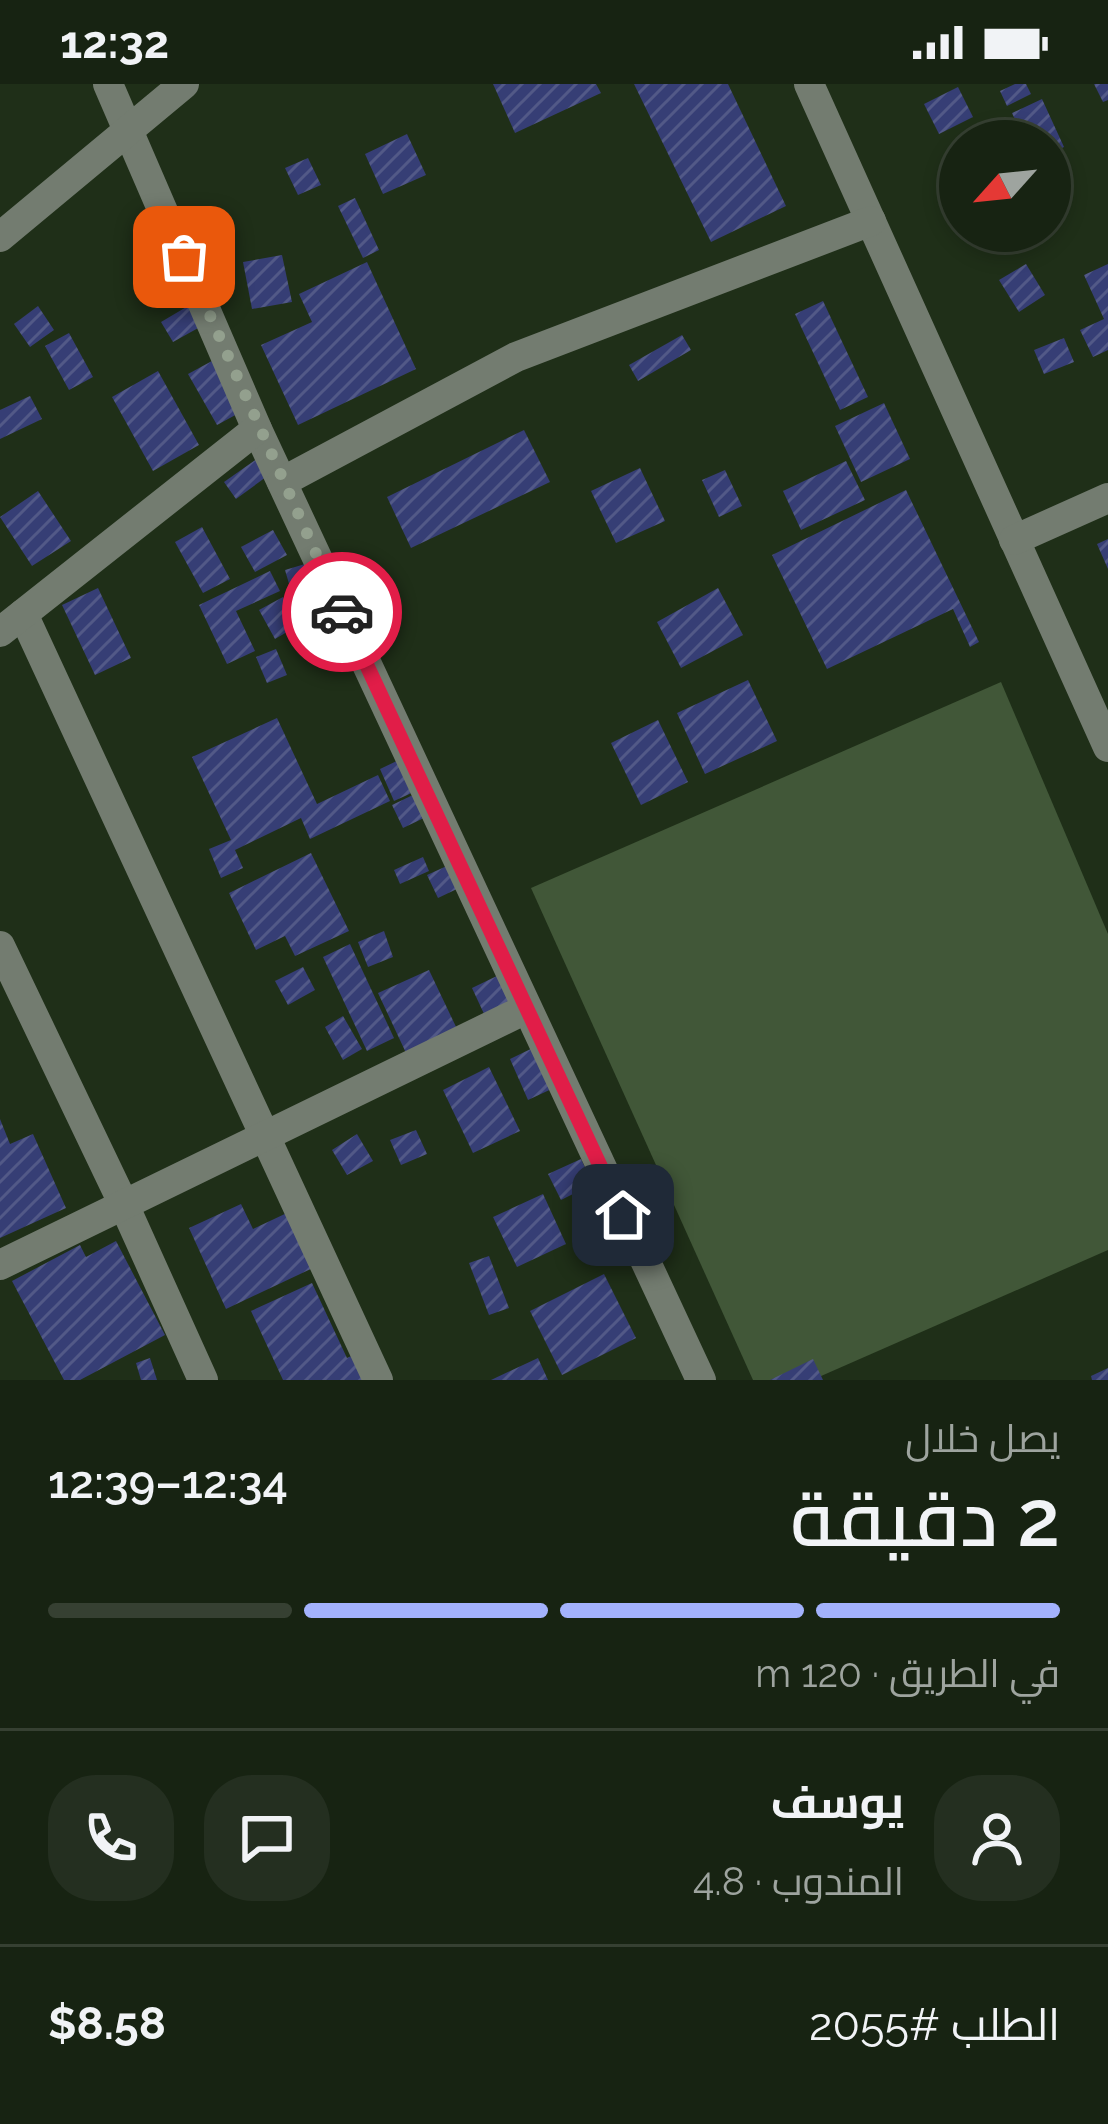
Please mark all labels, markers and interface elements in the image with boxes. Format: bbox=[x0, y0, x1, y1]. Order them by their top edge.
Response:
text: 12:32 bbox=[60, 16, 169, 69]
north arrow bbox=[939, 120, 1071, 252]
map controls bbox=[939, 120, 1071, 252]
pin bbox=[133, 206, 235, 308]
icon: bag bbox=[151, 224, 217, 290]
courier bbox=[282, 552, 402, 672]
icon: car bbox=[309, 579, 375, 645]
pin bbox=[572, 1164, 674, 1266]
icon: home bbox=[590, 1182, 656, 1248]
text: يصل خلال bbox=[905, 1415, 1060, 1461]
text: 12:34–12:39 bbox=[48, 1456, 288, 1509]
text: 2 دقيقة bbox=[790, 1473, 1060, 1564]
text: في الطريق · 120 m bbox=[755, 1650, 1060, 1696]
button: phone bbox=[48, 1775, 174, 1901]
button: chat bbox=[204, 1775, 330, 1901]
button: person bbox=[934, 1775, 1060, 1901]
text: يوسف bbox=[770, 1776, 904, 1829]
text: المندوب · 4.8 bbox=[693, 1858, 904, 1904]
text: $8.58 bbox=[48, 1997, 166, 2050]
text: الطلب #2055 bbox=[809, 1998, 1060, 2051]

